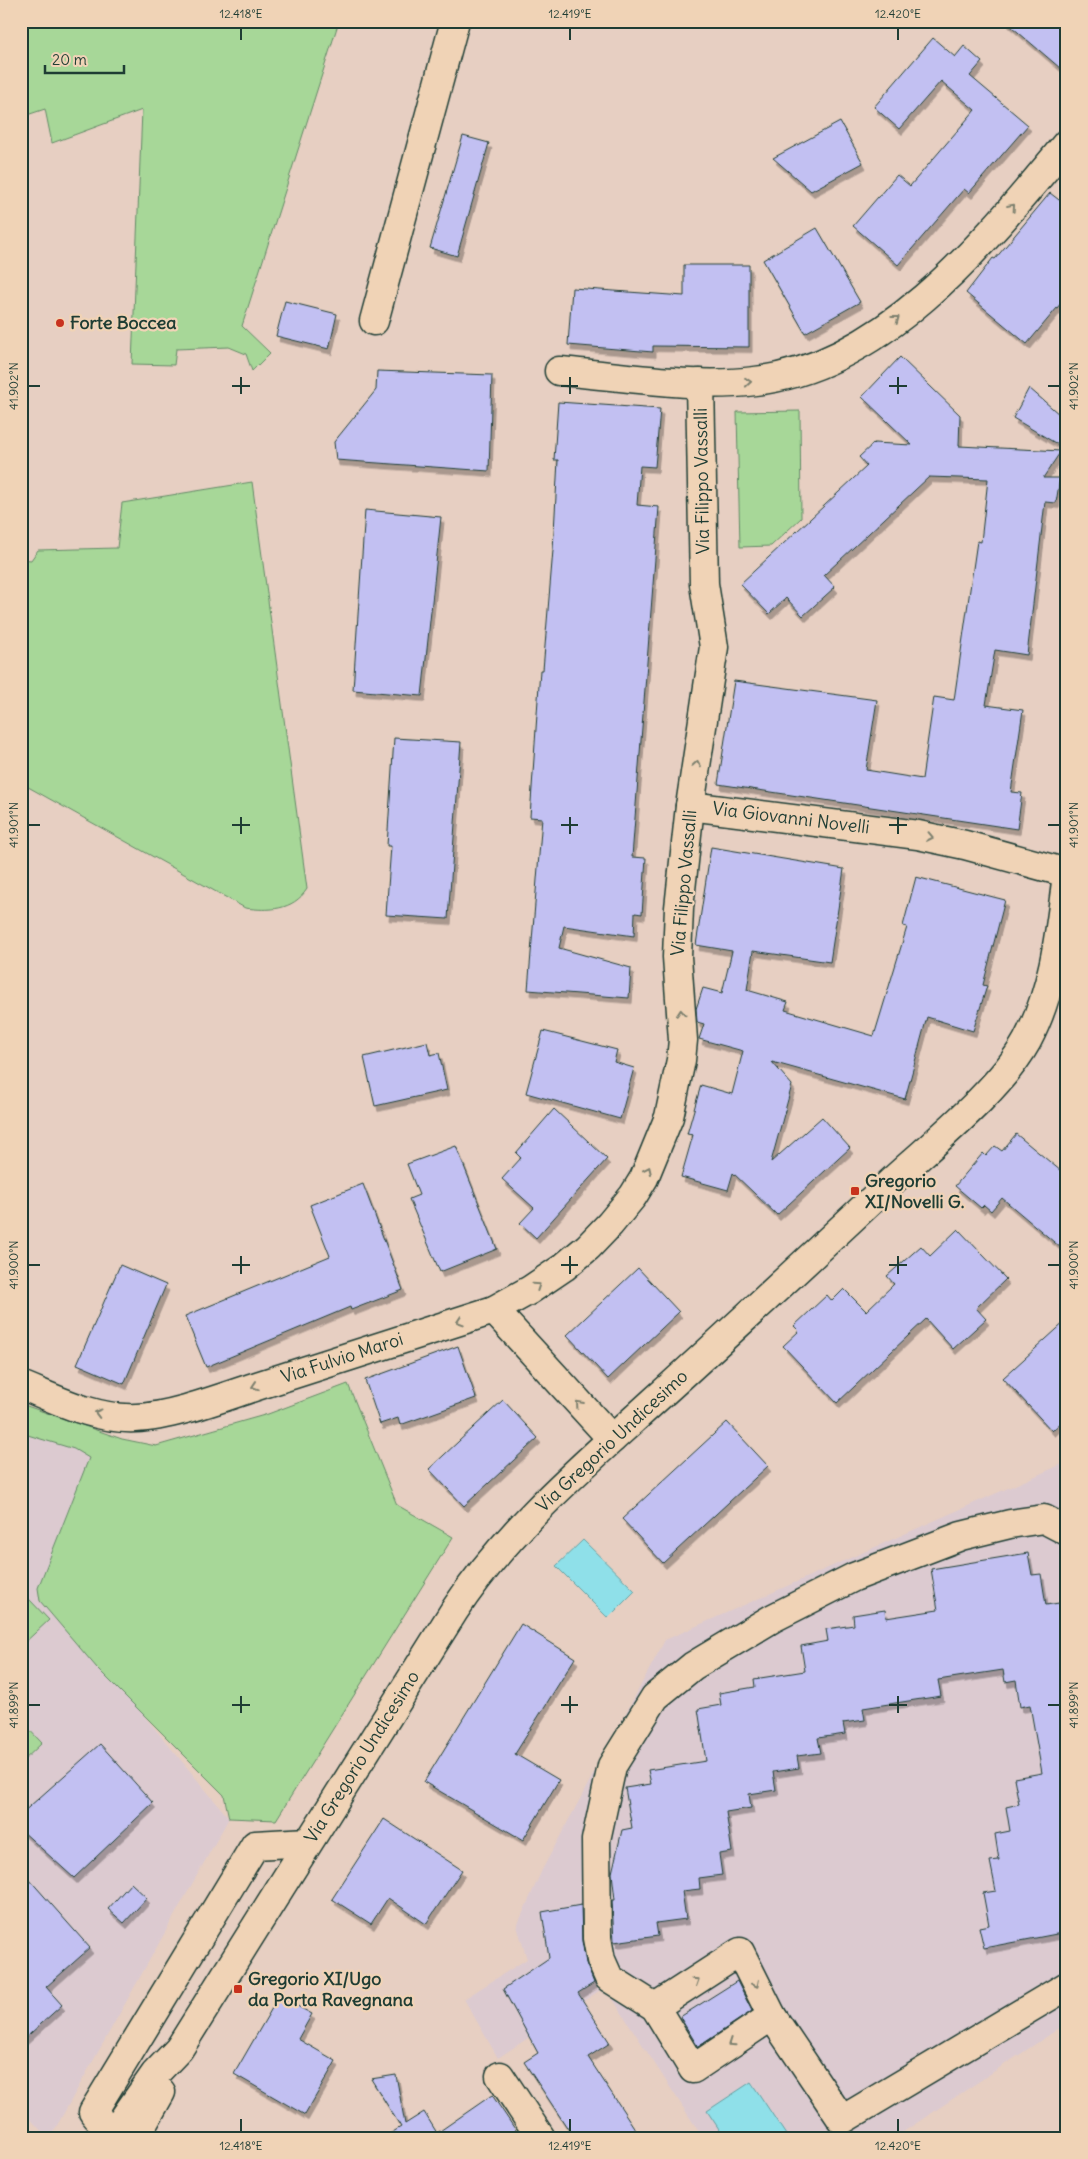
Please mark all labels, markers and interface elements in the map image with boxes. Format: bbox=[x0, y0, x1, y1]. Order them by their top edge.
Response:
text: 12.418°E bbox=[219, 6, 263, 21]
text: 12.419°E bbox=[548, 6, 592, 21]
text: 12.420°E bbox=[875, 6, 921, 21]
scale bar bbox=[45, 42, 124, 74]
text: 20 m bbox=[52, 50, 87, 69]
one-way arrow bbox=[1007, 203, 1016, 212]
place label: Forte Boccea bbox=[70, 311, 176, 334]
one-way arrow bbox=[890, 316, 900, 325]
marker: Forte Boccea bbox=[54, 317, 66, 329]
text: 41.902°N bbox=[6, 362, 21, 410]
text: 41.902°N bbox=[1066, 362, 1081, 410]
one-way arrow bbox=[745, 377, 753, 388]
street label: Via Filippo Vassalli bbox=[689, 408, 714, 554]
one-way arrow bbox=[691, 760, 702, 768]
street label: Via Giovanni Novelli bbox=[711, 796, 871, 839]
text: 41.901°N bbox=[6, 802, 21, 848]
text: 41.901°N bbox=[1066, 802, 1081, 848]
street label: Via Filippo Vassalli bbox=[666, 809, 701, 957]
one-way arrow bbox=[925, 831, 934, 842]
one-way arrow bbox=[675, 1009, 686, 1017]
one-way arrow bbox=[641, 1166, 652, 1175]
place label: Gregorio XI/Novelli G. bbox=[865, 1169, 965, 1213]
marker: Gregorio XI/Novelli G. bbox=[849, 1185, 861, 1197]
text: 41.900°N bbox=[6, 1240, 21, 1290]
text: 41.900°N bbox=[1066, 1240, 1081, 1290]
one-way arrow bbox=[531, 1283, 540, 1292]
one-way arrow bbox=[456, 1315, 465, 1325]
street label: Via Fulvio Maroi bbox=[278, 1327, 406, 1388]
street label: Via Gregorio Undicesimo bbox=[531, 1364, 692, 1517]
one-way arrow bbox=[251, 1381, 260, 1391]
one-way arrow bbox=[575, 1400, 584, 1409]
one-way arrow bbox=[93, 1408, 102, 1419]
street label: Via Gregorio Undicesimo bbox=[299, 1666, 424, 1847]
text: 41.899°N bbox=[6, 1681, 21, 1729]
text: 41.899°N bbox=[1066, 1681, 1081, 1729]
place label: Gregorio XI/Ugo da Porta Ravegnana bbox=[248, 1967, 413, 2011]
one-way arrow bbox=[691, 1978, 700, 1987]
one-way arrow bbox=[750, 1979, 760, 1988]
marker: Gregorio XI/Ugo da Porta Ravegnana bbox=[232, 1983, 244, 1995]
one-way arrow bbox=[727, 2037, 737, 2046]
text: 12.418°E bbox=[219, 2138, 263, 2153]
text: 12.419°E bbox=[548, 2138, 592, 2153]
text: 12.420°E bbox=[875, 2138, 921, 2153]

